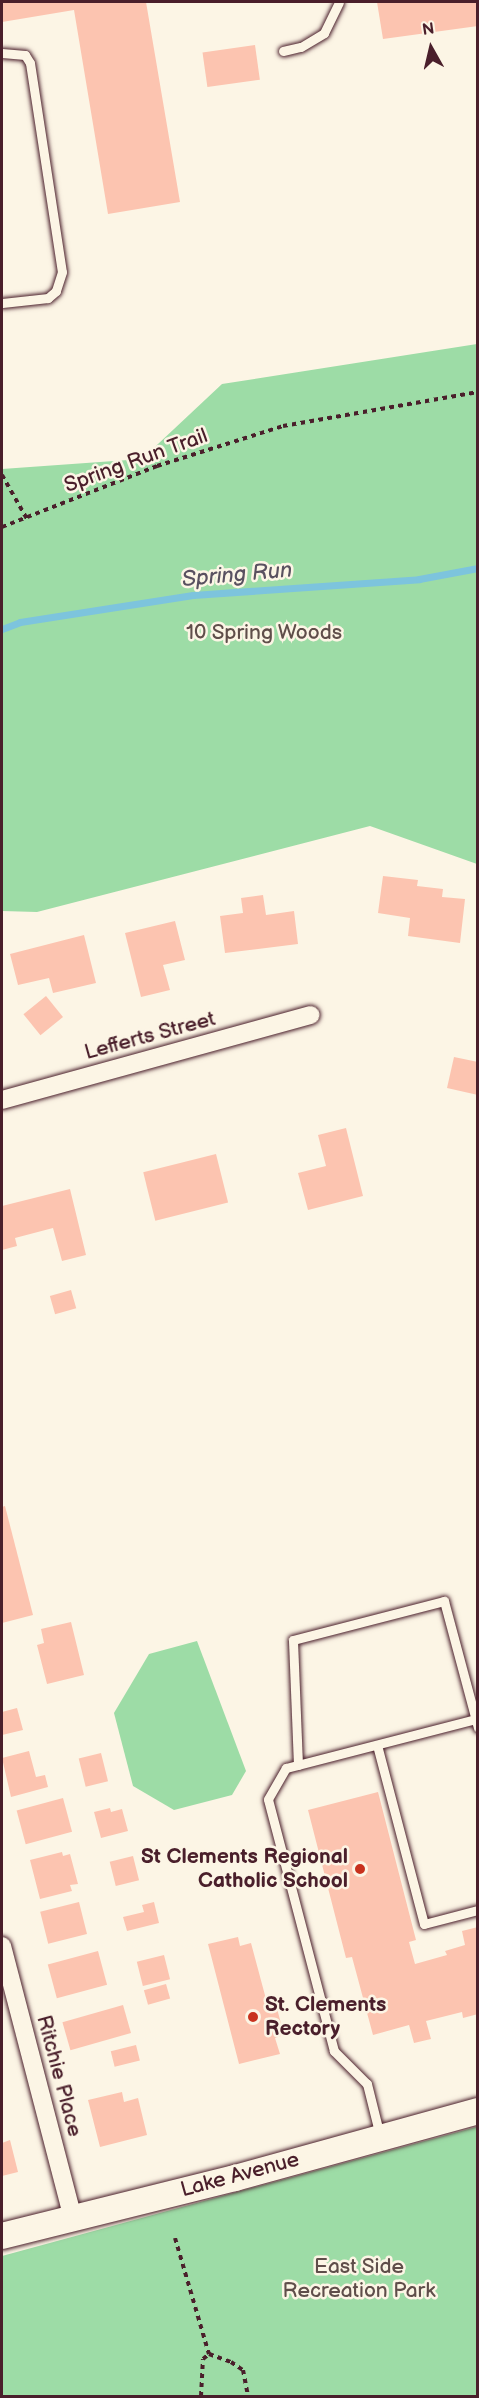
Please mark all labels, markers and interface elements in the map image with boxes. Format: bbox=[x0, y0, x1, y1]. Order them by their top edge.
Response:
north arrow bbox=[401, 18, 461, 78]
text: N bbox=[421, 19, 436, 40]
street label: Spring Run Trail bbox=[61, 423, 211, 499]
water label: Spring Run bbox=[181, 557, 293, 593]
park label: 10 Spring Woods bbox=[185, 620, 343, 646]
street label: Lefferts Street bbox=[82, 1006, 218, 1066]
place label: St Clements Regional Catholic School bbox=[141, 1844, 348, 1894]
marker: St Clements Regional Catholic School bbox=[353, 1862, 367, 1876]
place label: St. Clements Rectory bbox=[265, 1992, 386, 2042]
marker: St. Clements Rectory bbox=[246, 2010, 260, 2024]
street label: Ritchie Place bbox=[31, 2012, 87, 2140]
street label: Lake Avenue bbox=[178, 2147, 302, 2203]
park label: East Side Recreation Park bbox=[283, 2254, 435, 2304]

